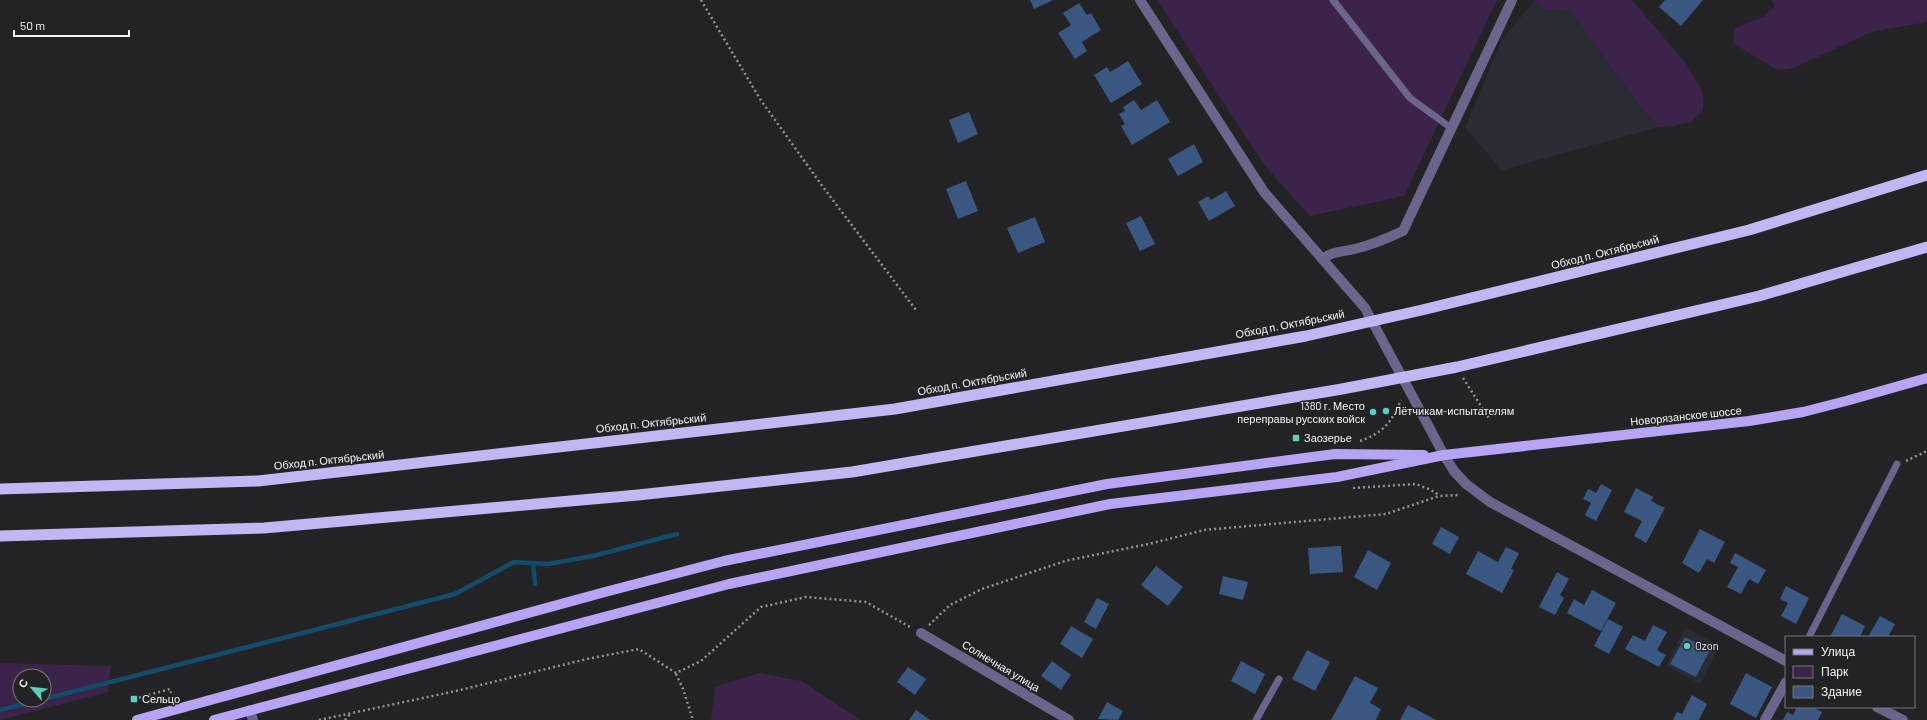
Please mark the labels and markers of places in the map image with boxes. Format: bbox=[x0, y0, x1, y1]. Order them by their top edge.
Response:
place label: 1380 г. Место переправы русских войск bbox=[1237, 399, 1365, 425]
place label: Лётчикам-испытателям bbox=[1394, 404, 1514, 417]
marker: Лётчикам-испытателям bbox=[1381, 406, 1391, 416]
marker: 1380 г. Место переправы русских войск bbox=[1368, 407, 1378, 417]
place label: Заозерье bbox=[1304, 431, 1352, 444]
marker: Заозерье bbox=[1291, 433, 1301, 443]
place label: Ozon bbox=[1695, 639, 1719, 652]
marker: Ozon bbox=[1682, 641, 1692, 651]
place label: Сельцо bbox=[142, 692, 180, 705]
marker: Сельцо bbox=[129, 694, 139, 704]

